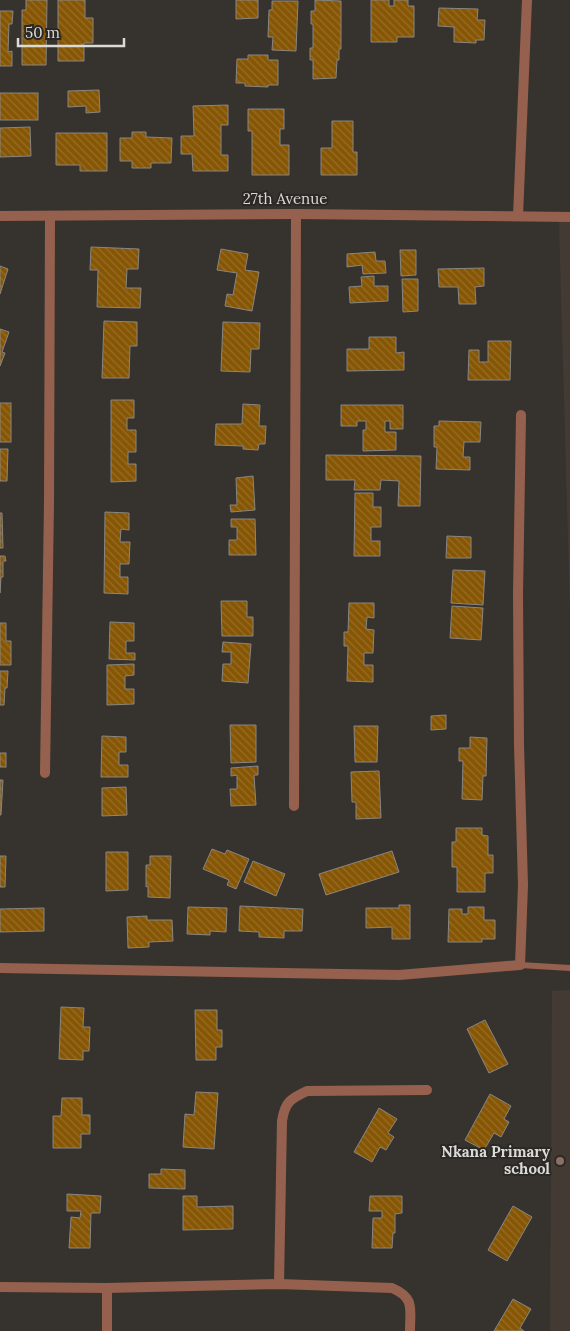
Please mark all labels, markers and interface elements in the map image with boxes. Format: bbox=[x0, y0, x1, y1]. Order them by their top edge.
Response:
scale bar bbox=[18, 15, 124, 47]
text: 50 m bbox=[25, 23, 60, 42]
street label: 27th Avenue bbox=[243, 189, 327, 208]
place label: Nkana Primary school bbox=[441, 1142, 551, 1178]
marker: Nkana Primary school bbox=[554, 1155, 566, 1167]

